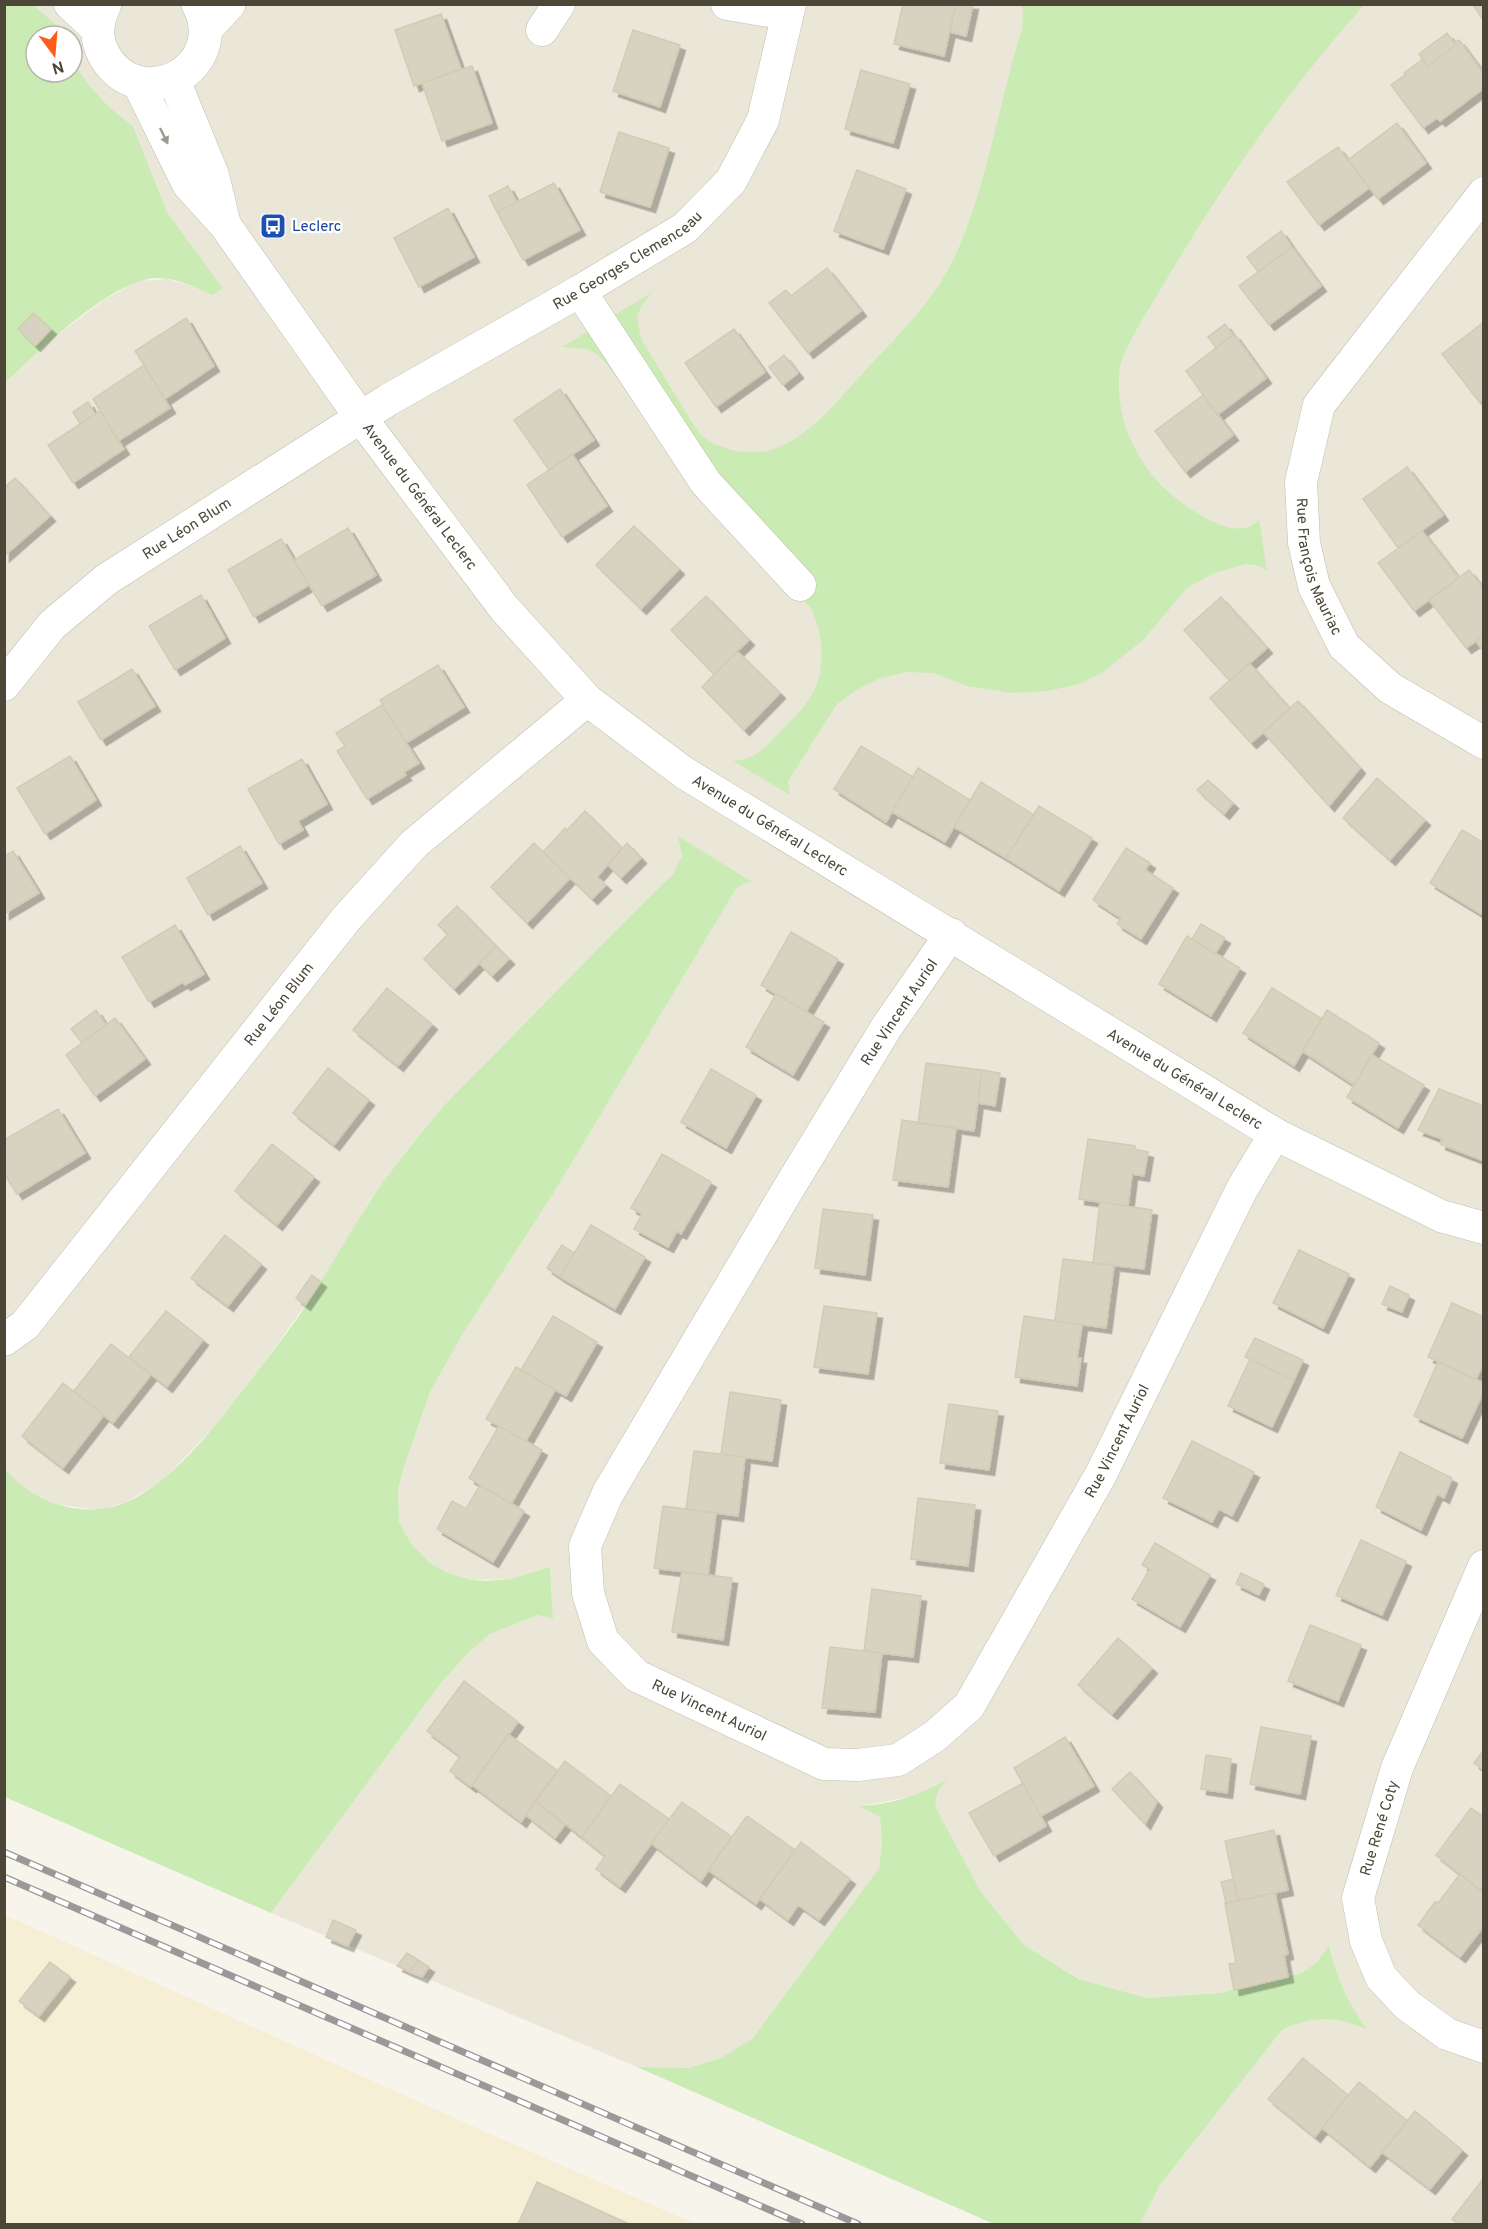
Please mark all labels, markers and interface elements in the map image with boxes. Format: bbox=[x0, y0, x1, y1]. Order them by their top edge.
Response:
north arrow bbox=[24, 24, 84, 84]
text: N bbox=[49, 55, 66, 78]
one-way arrow bbox=[159, 127, 169, 144]
street label: Rue Georges Clemenceau bbox=[550, 208, 707, 315]
bus stop icon: Leclerc bbox=[258, 211, 288, 241]
place label: Leclerc bbox=[292, 218, 341, 237]
street label: Avenue du Général Leclerc bbox=[357, 420, 480, 575]
street label: Rue Léon Blum bbox=[140, 494, 235, 565]
street label: Rue François Mauriac bbox=[1291, 497, 1345, 639]
street label: Avenue du Général Leclerc bbox=[688, 772, 851, 882]
street label: Rue Vincent Auriol bbox=[858, 956, 943, 1070]
street label: Rue Léon Blum bbox=[241, 959, 319, 1051]
street label: Avenue du Général Leclerc bbox=[1103, 1025, 1266, 1135]
street label: Rue Vincent Auriol bbox=[1081, 1382, 1155, 1502]
street label: Rue Vincent Auriol bbox=[648, 1676, 769, 1747]
street label: Rue René Coty bbox=[1357, 1778, 1404, 1879]

